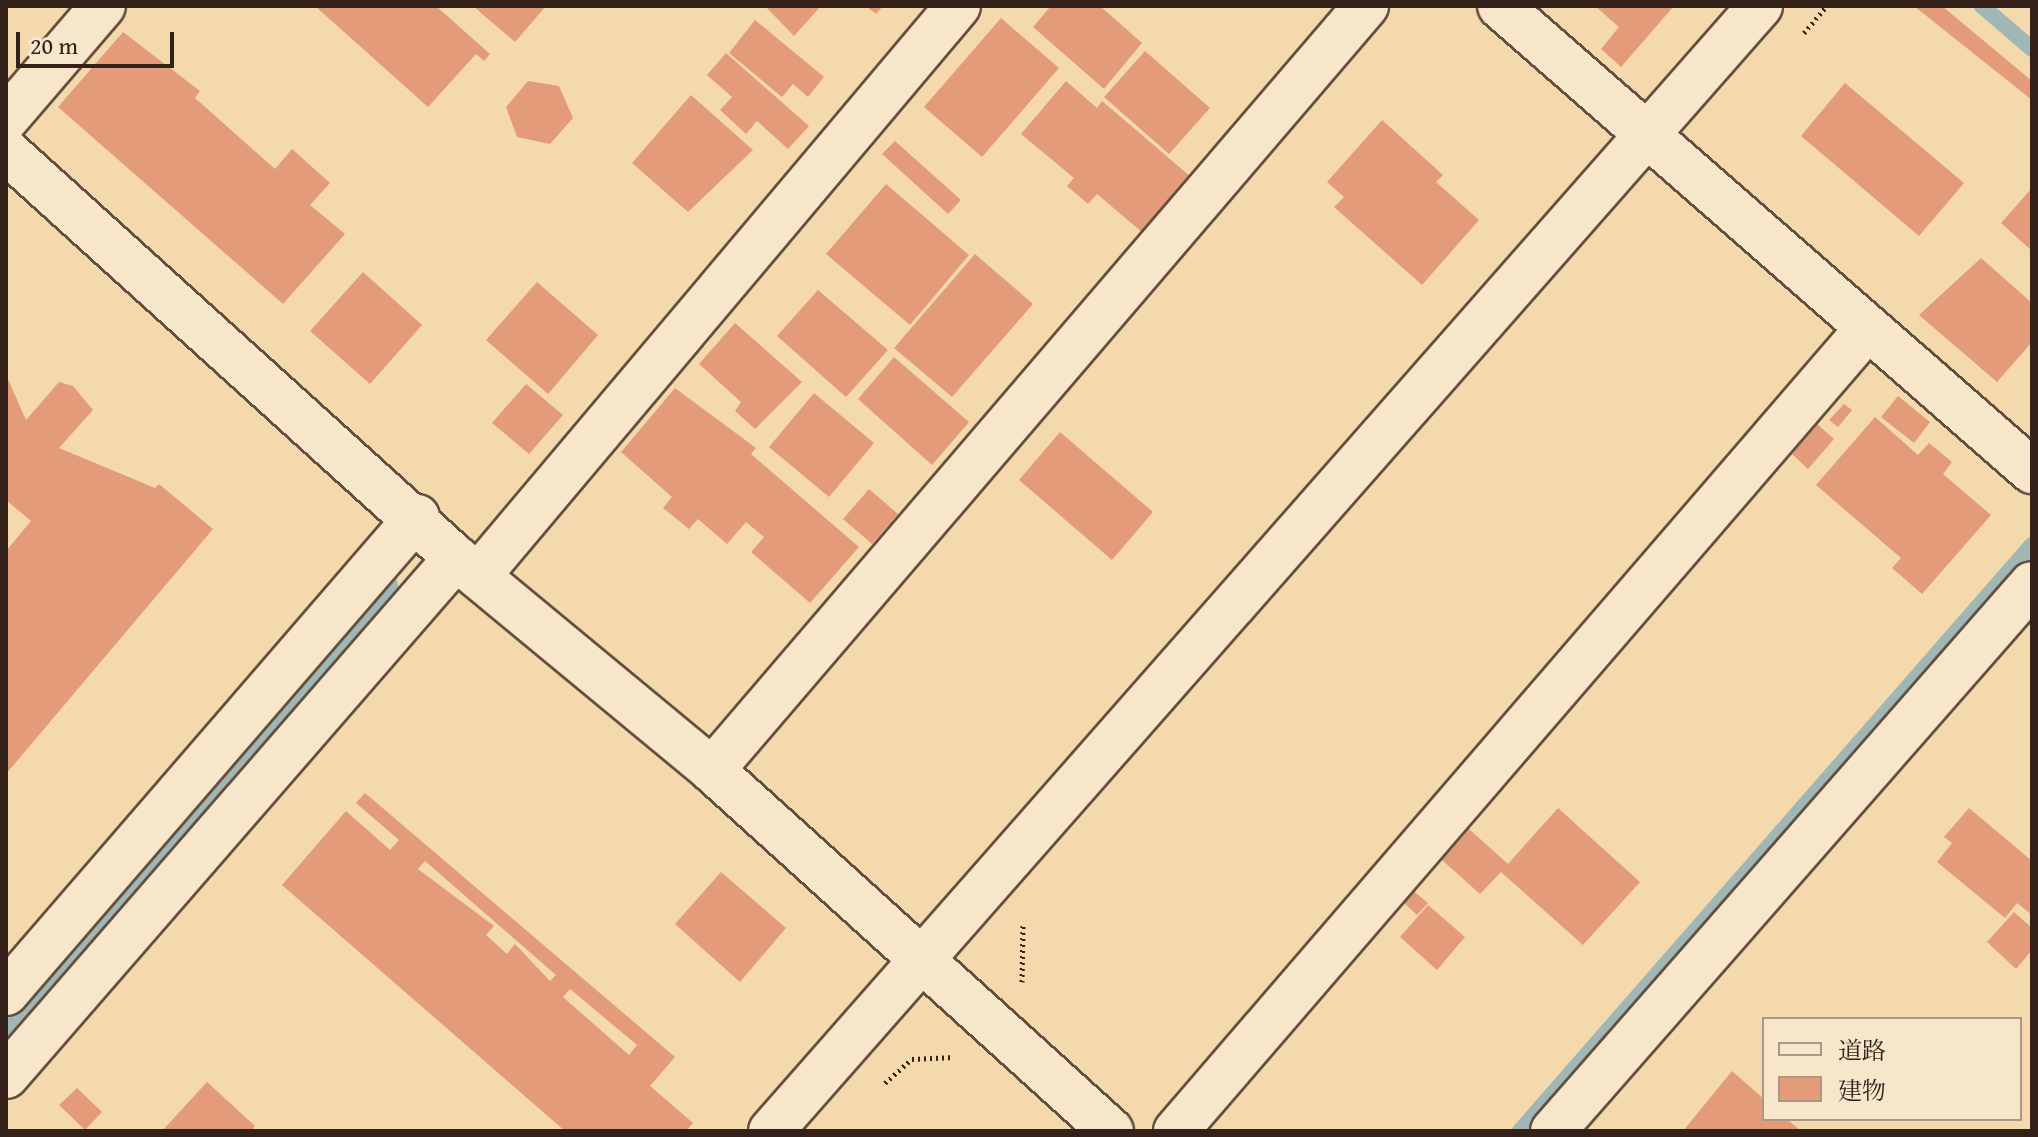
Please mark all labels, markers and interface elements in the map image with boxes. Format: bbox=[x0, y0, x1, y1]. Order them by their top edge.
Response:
scale bar bbox=[20, 16, 178, 66]
text: 20 m bbox=[30, 28, 78, 63]
legend bbox=[1762, 1017, 2022, 1121]
text: 道路 bbox=[1838, 1033, 1886, 1068]
text: 建物 bbox=[1838, 1073, 1886, 1108]

